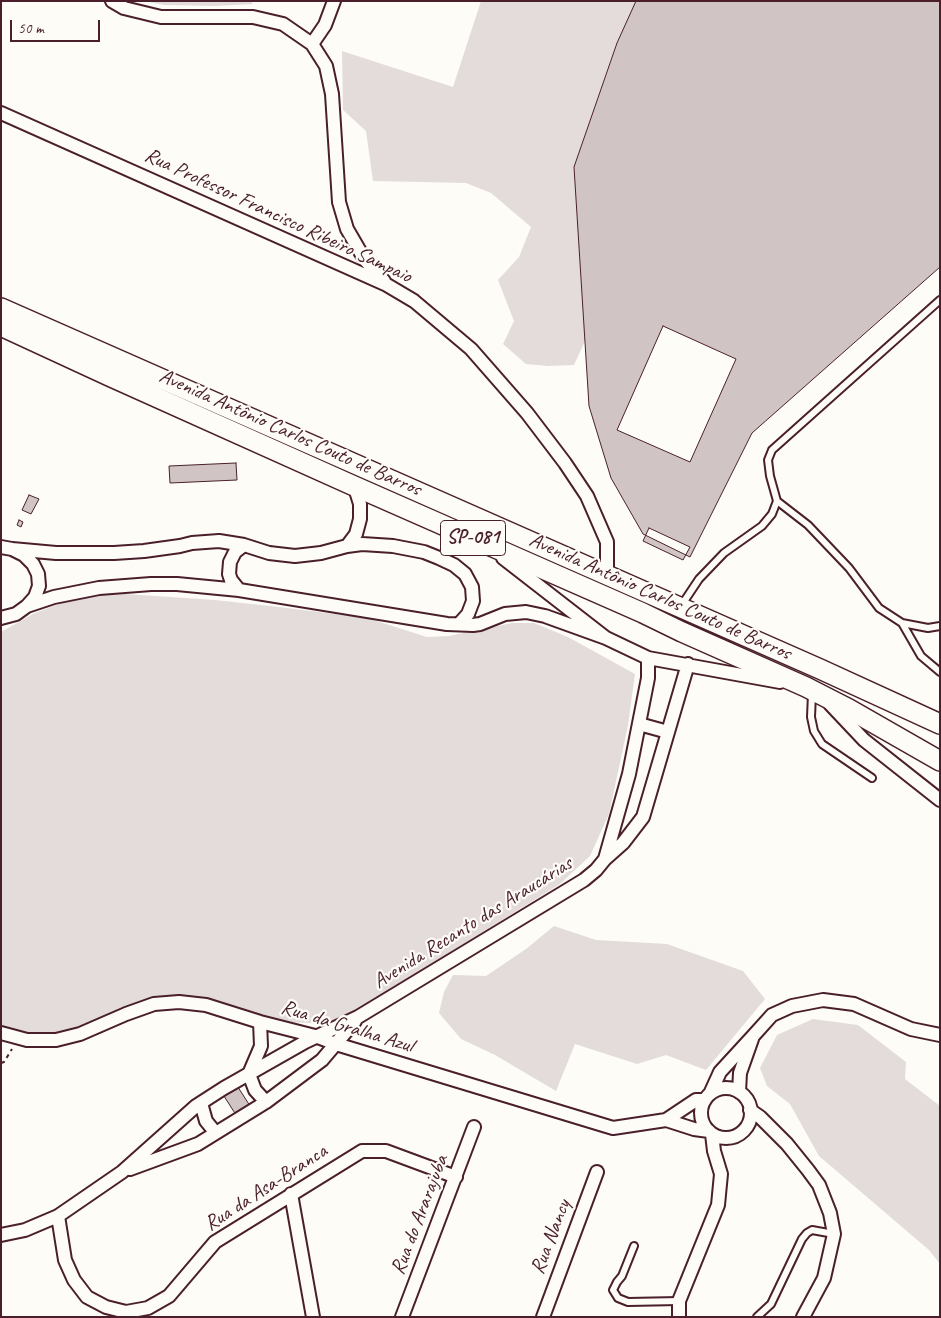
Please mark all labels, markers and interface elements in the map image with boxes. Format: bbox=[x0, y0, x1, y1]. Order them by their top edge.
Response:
scale bar bbox=[12, 10, 102, 42]
text: 50 m bbox=[18, 19, 44, 38]
street label: Rua Professor Francisco Ribeiro Sampaio bbox=[140, 143, 416, 289]
street label: Avenida Antônio Carlos Couto de Barros bbox=[155, 364, 425, 502]
road number: SP-081 bbox=[440, 520, 506, 556]
street label: Avenida Antônio Carlos Couto de Barros bbox=[525, 528, 795, 666]
street label: Avenida Recanto das Araucárias bbox=[369, 851, 577, 995]
street label: Rua da Gralha Azul bbox=[278, 995, 416, 1059]
street label: Rua da Asa-Branca bbox=[200, 1139, 332, 1237]
street label: Rua do Ararajuba bbox=[386, 1152, 454, 1278]
street label: Rua Nancy bbox=[525, 1196, 577, 1278]

